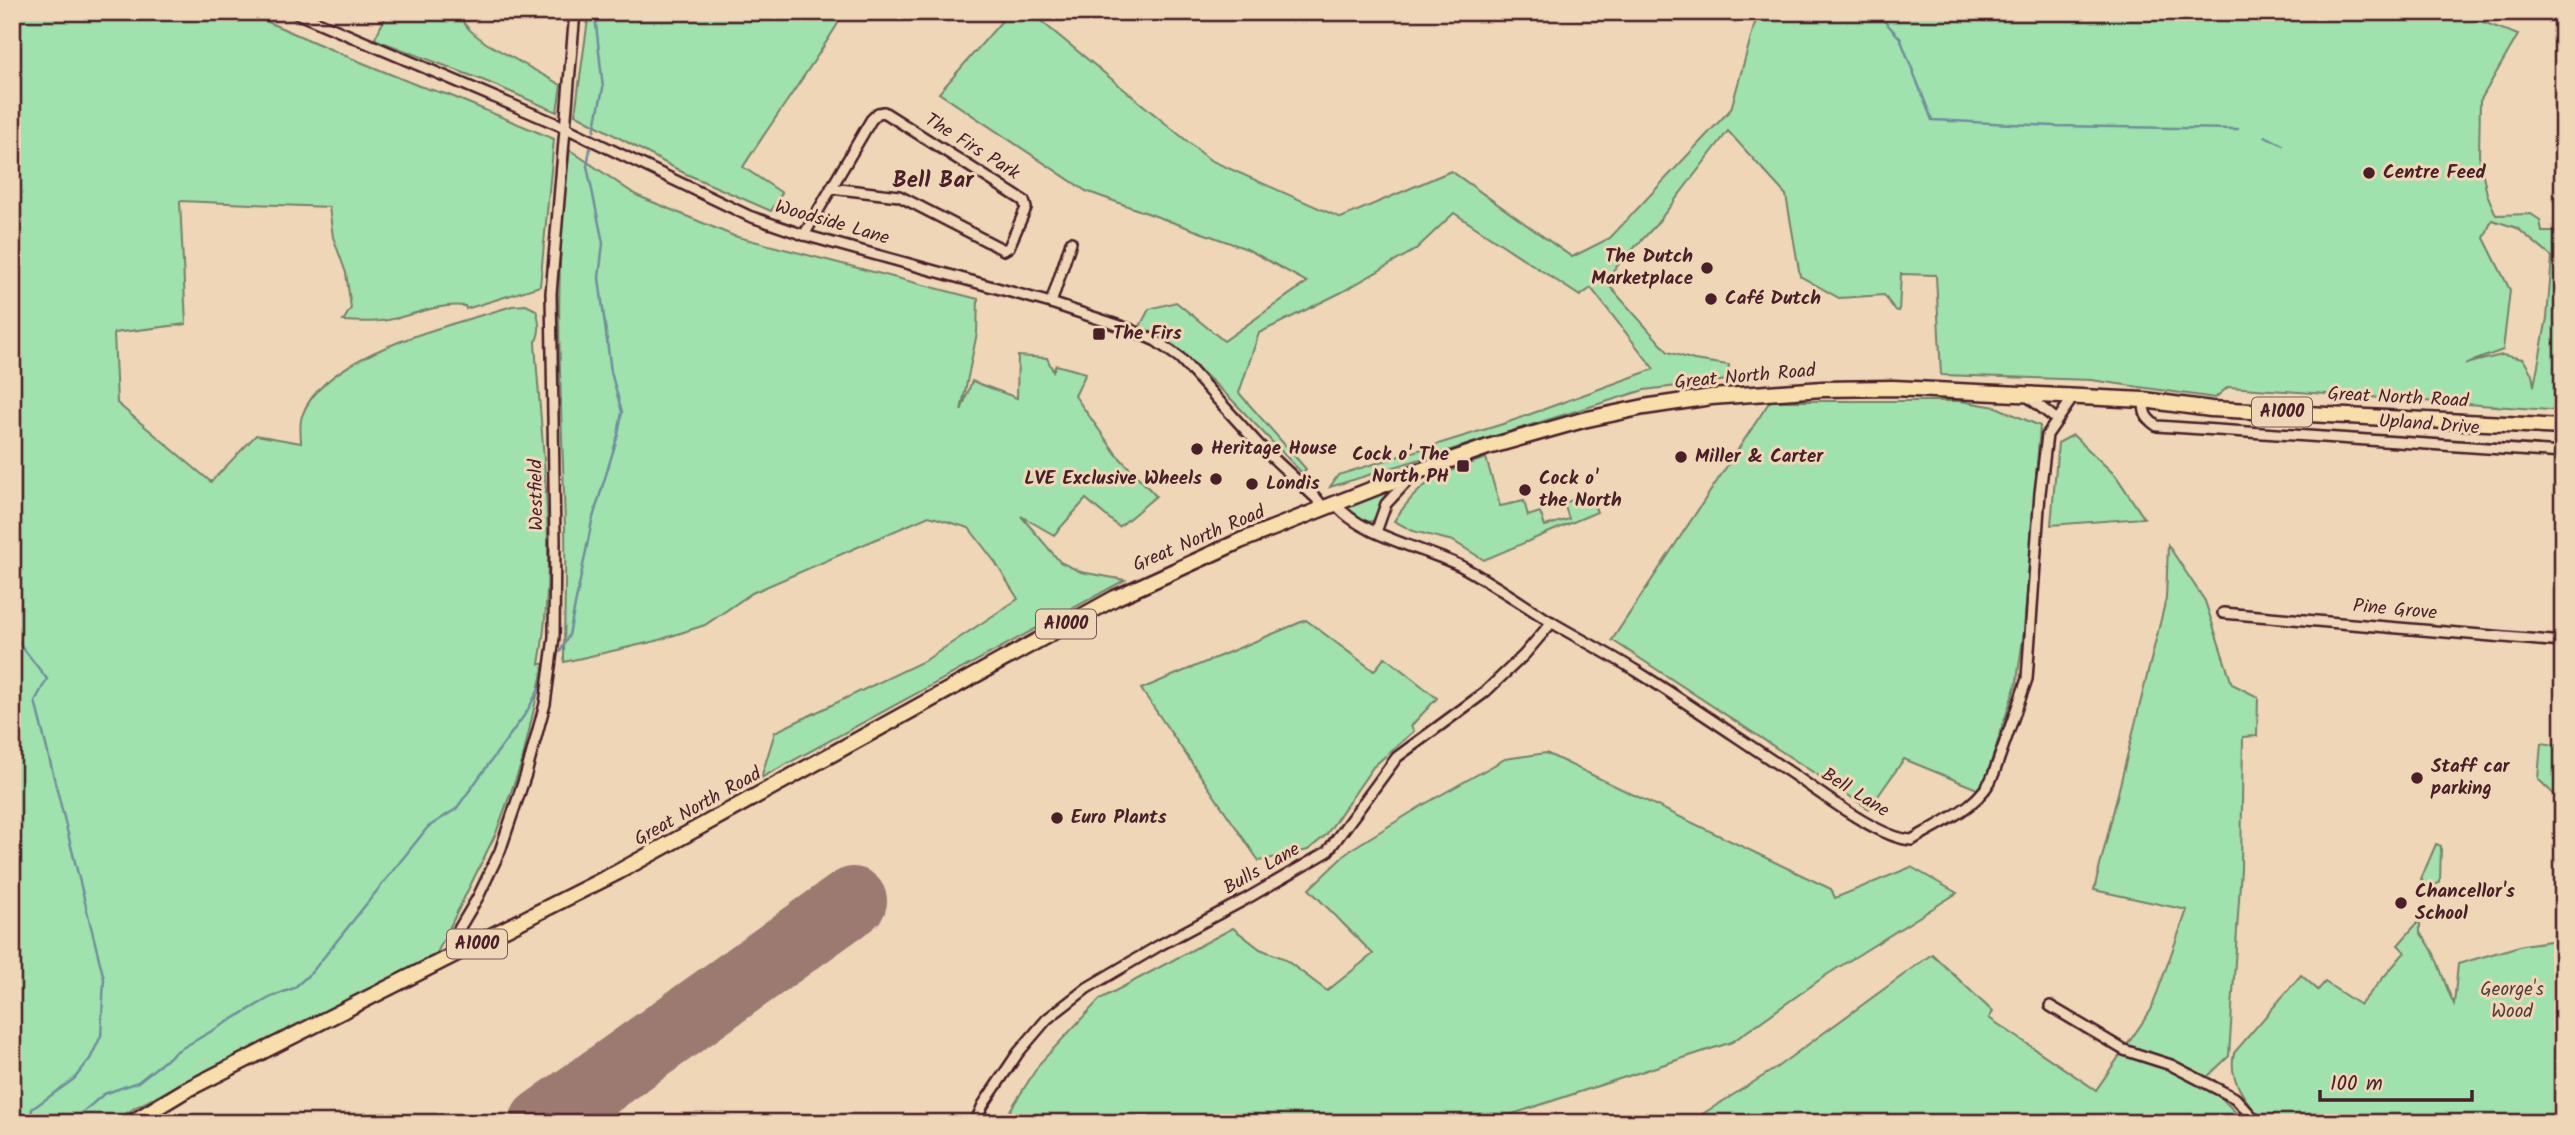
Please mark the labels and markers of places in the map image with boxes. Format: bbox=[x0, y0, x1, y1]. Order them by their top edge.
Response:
place label: Centre Feed bbox=[2383, 158, 2486, 188]
marker: Centre Feed bbox=[2361, 165, 2377, 181]
place label: The Dutch Marketplace bbox=[1591, 242, 1693, 294]
marker: The Dutch Marketplace bbox=[1699, 260, 1715, 276]
place label: Café Dutch bbox=[1725, 284, 1821, 314]
marker: Café Dutch bbox=[1703, 291, 1719, 307]
place label: The Firs bbox=[1113, 319, 1182, 349]
marker: The Firs bbox=[1091, 326, 1107, 342]
place label: Heritage House bbox=[1211, 434, 1337, 464]
place label: Cock o' The North PH bbox=[1352, 440, 1449, 492]
marker: Heritage House bbox=[1189, 441, 1205, 457]
place label: Miller & Carter bbox=[1695, 442, 1824, 472]
marker: Miller & Carter bbox=[1673, 449, 1689, 465]
marker: Cock o' The North PH bbox=[1455, 458, 1471, 474]
place label: LVE Exclusive Wheels bbox=[1024, 464, 1202, 494]
place label: Cock o' the North bbox=[1539, 464, 1622, 516]
place label: Londis bbox=[1266, 469, 1320, 499]
marker: LVE Exclusive Wheels bbox=[1208, 471, 1224, 487]
marker: Londis bbox=[1244, 476, 1260, 492]
marker: Cock o' the North bbox=[1517, 482, 1533, 498]
place label: Staff car parking bbox=[2430, 752, 2511, 804]
marker: Staff car parking bbox=[2409, 770, 2425, 786]
place label: Euro Plants bbox=[1071, 803, 1167, 833]
marker: Euro Plants bbox=[1049, 810, 1065, 826]
place label: Chancellor's School bbox=[2415, 877, 2515, 929]
marker: Chancellor's School bbox=[2393, 895, 2409, 911]

